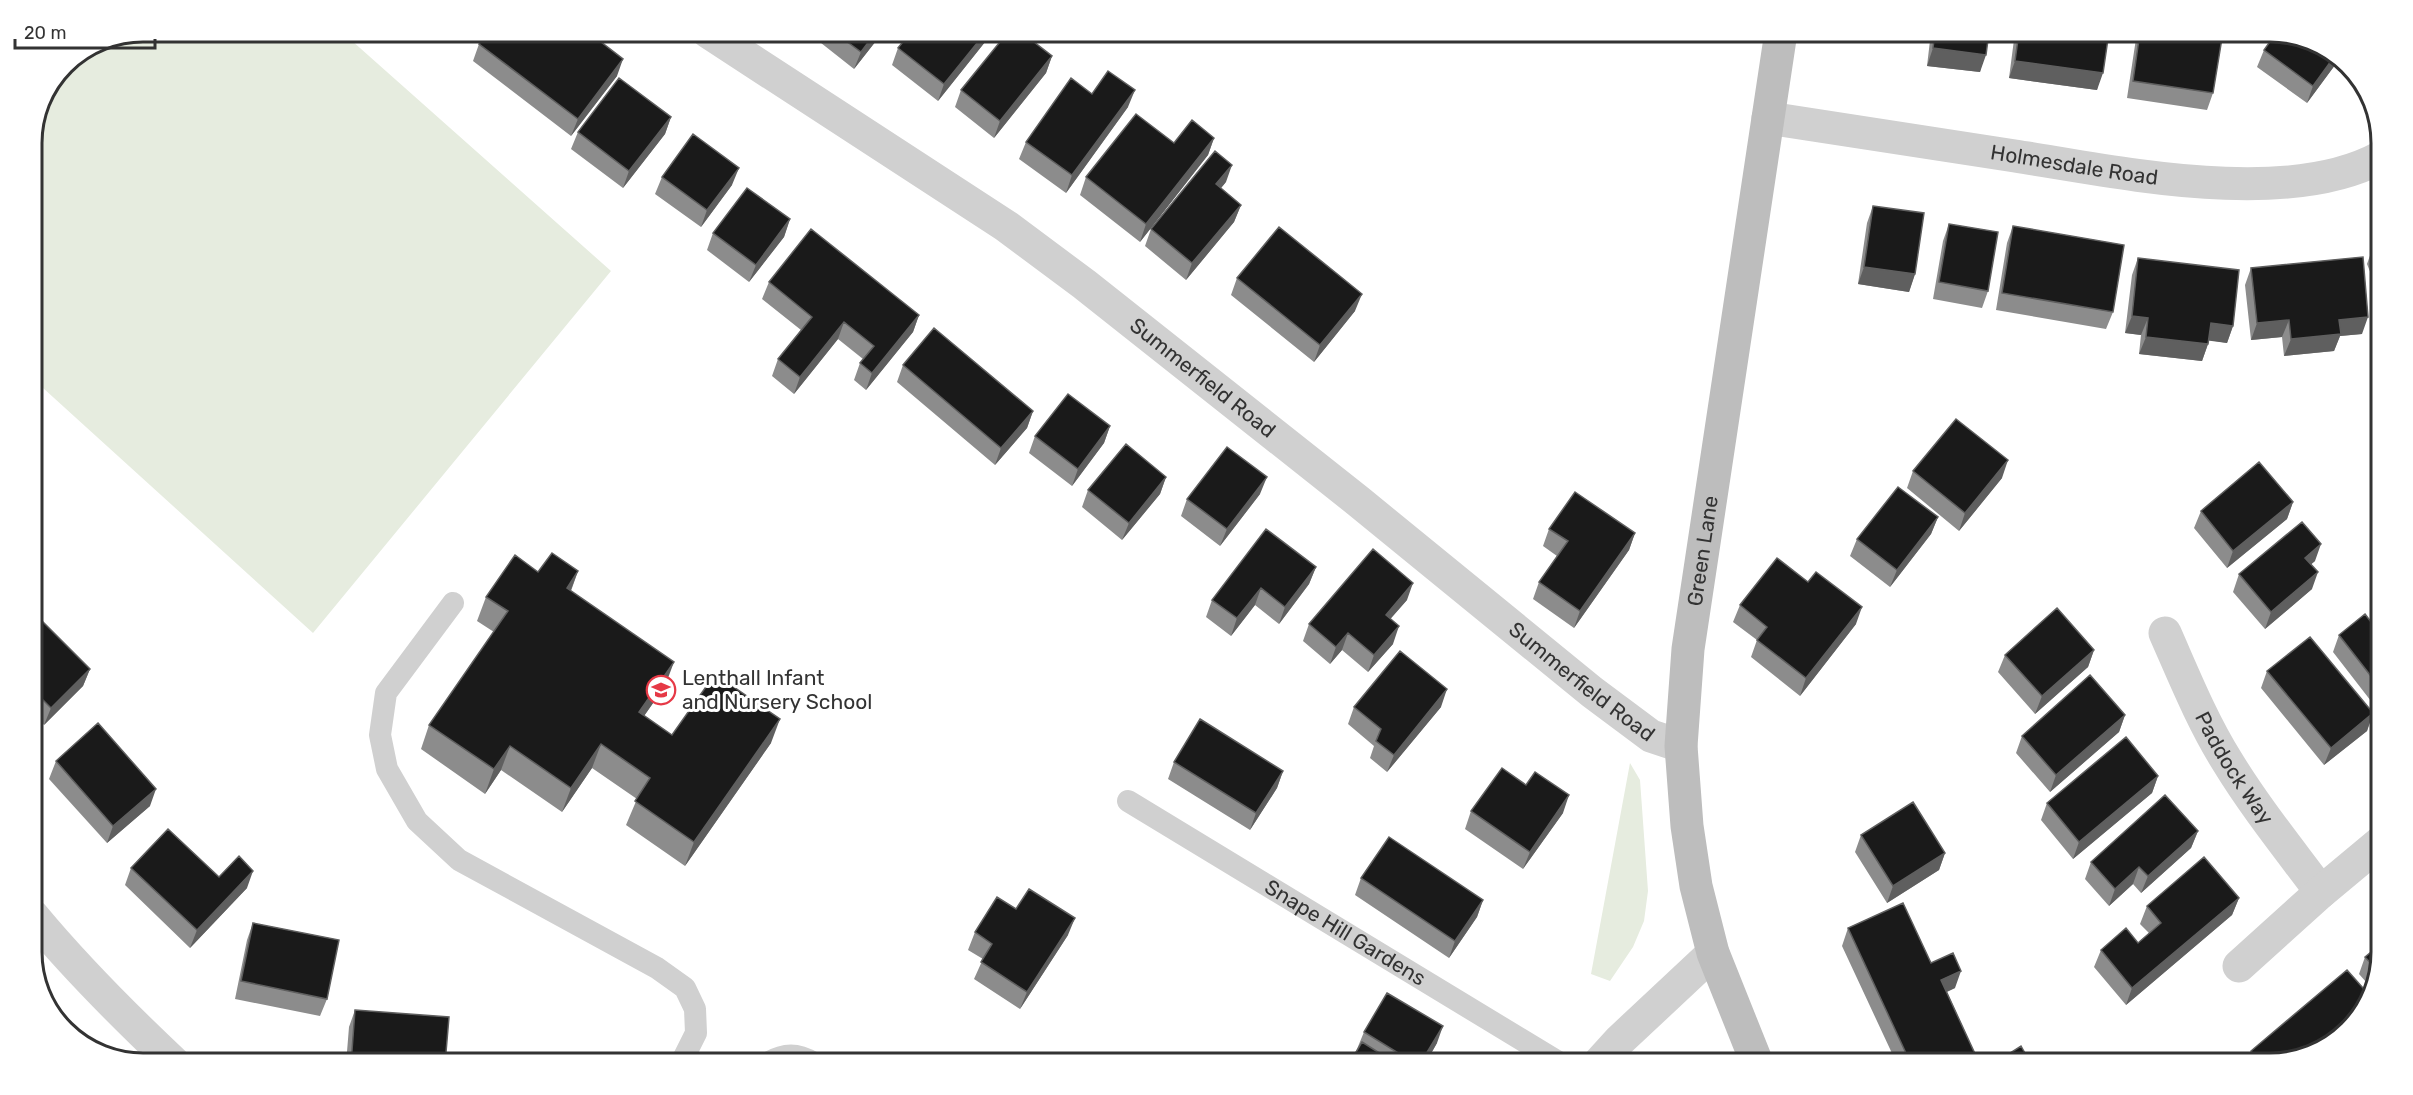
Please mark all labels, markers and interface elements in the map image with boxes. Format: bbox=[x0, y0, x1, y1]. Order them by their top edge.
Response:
scale bar bbox=[15, 12, 154, 50]
text: 20 m bbox=[24, 22, 66, 44]
street label: Holmesdale Road bbox=[1989, 139, 2160, 190]
street label: Summerfield Road bbox=[1125, 312, 1281, 443]
street label: Green Lane bbox=[1682, 494, 1723, 608]
street label: Summerfield Road bbox=[1504, 616, 1660, 746]
place label: Lenthall Infant and Nursery School bbox=[682, 665, 872, 714]
school or university icon: Lenthall Infant and Nursery School bbox=[645, 674, 677, 706]
street label: Paddock Way bbox=[2190, 707, 2279, 829]
street label: Snape Hill Gardens bbox=[1260, 874, 1430, 991]

